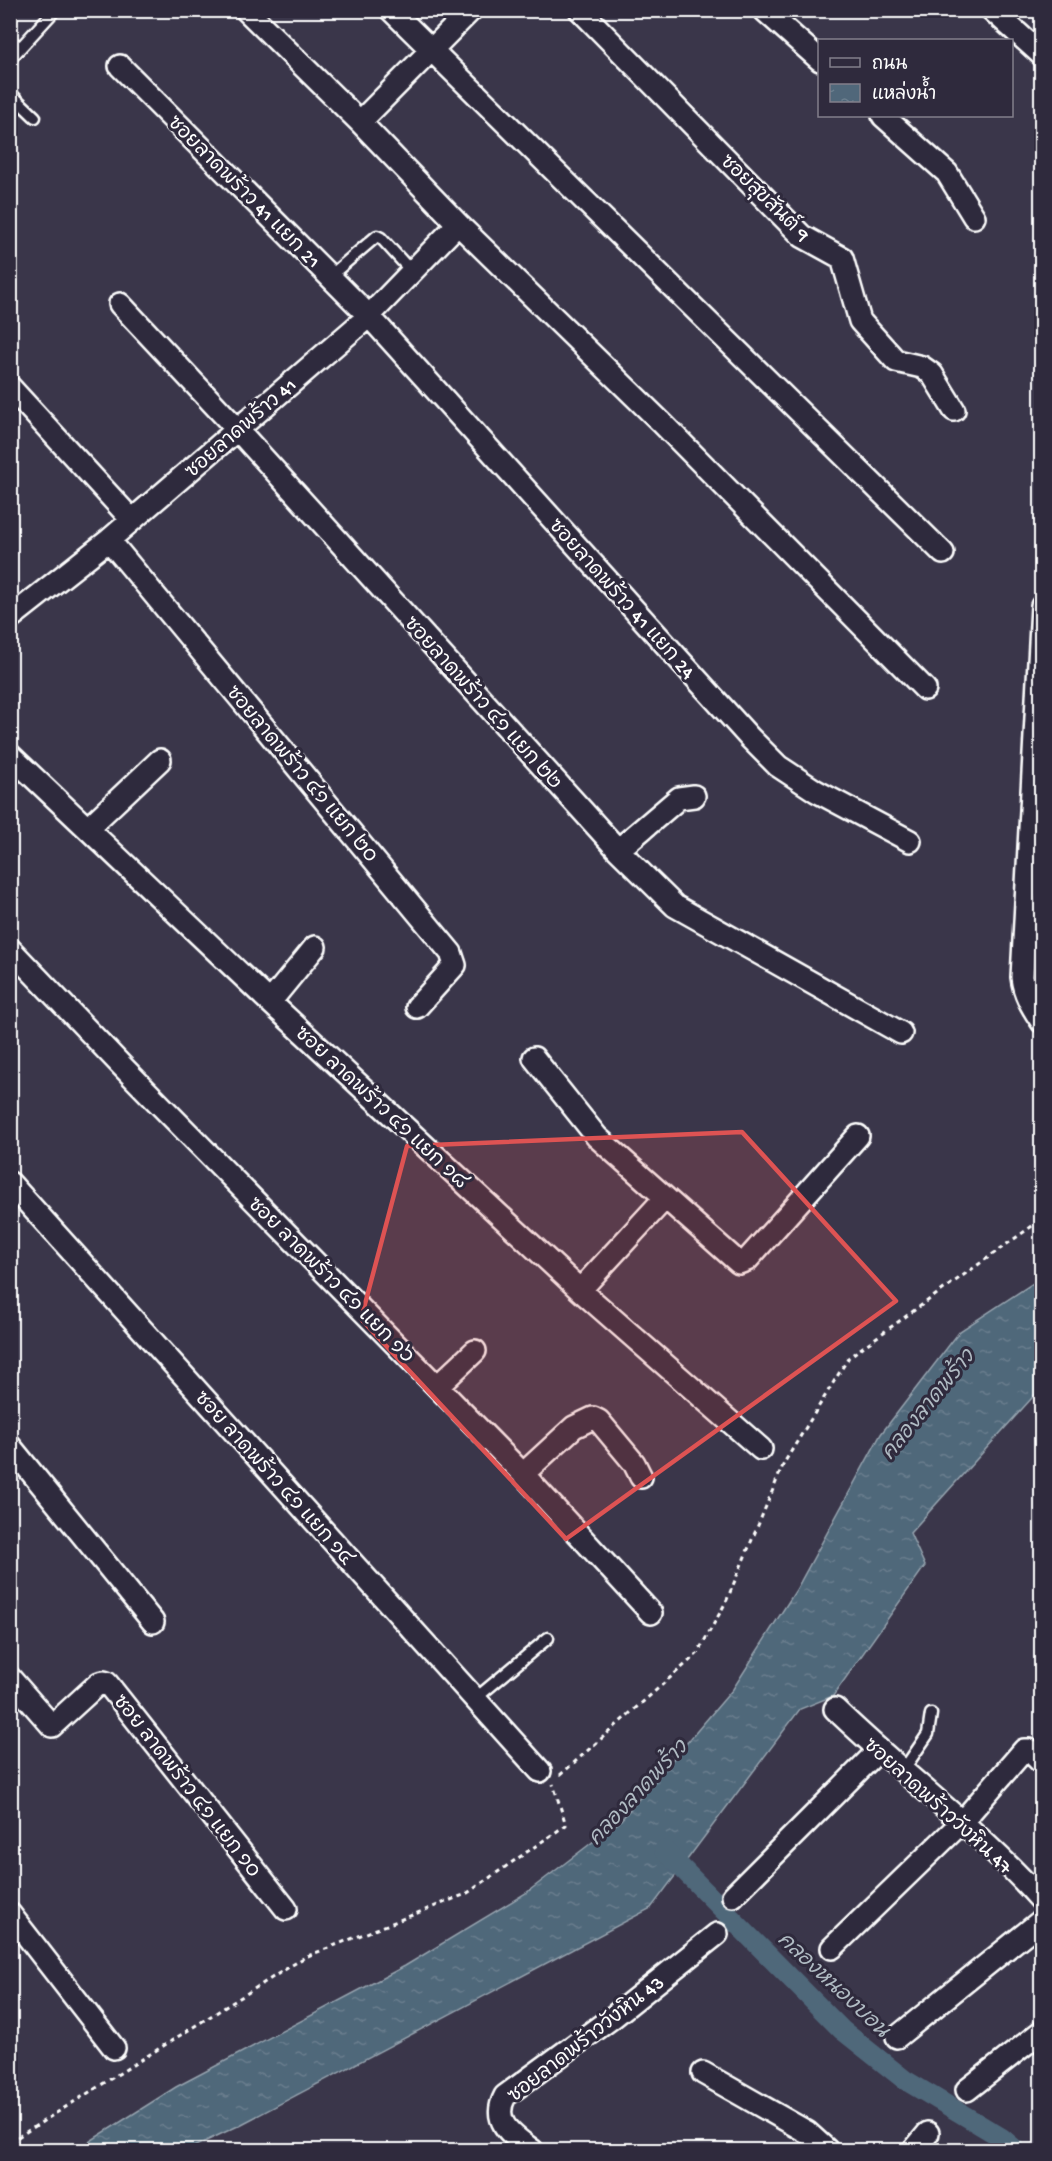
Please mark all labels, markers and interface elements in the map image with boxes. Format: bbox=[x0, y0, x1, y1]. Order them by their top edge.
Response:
legend bbox=[818, 39, 1013, 117]
text: ถนน bbox=[872, 55, 907, 76]
text: แหล่งน้ำ bbox=[872, 76, 936, 106]
street label: ซอยลาดพร้าว 41 แยก 21 bbox=[162, 109, 327, 274]
street label: ซอยสุขสันต์ 9 bbox=[713, 148, 816, 248]
street label: ซอยลาดพร้าว 41 bbox=[179, 371, 303, 484]
street label: ซอยลาดพร้าว 41 แยก 24 bbox=[542, 512, 702, 686]
street label: ซอยลาดพร้าว ๔๑ แยก ๒๒ bbox=[398, 610, 569, 795]
street label: ซอยลาดพร้าว ๔๑ แยก ๒๐ bbox=[220, 679, 385, 868]
street label: ซอย ลาดพร้าว ๔๑ แยก ๑๘ bbox=[289, 1019, 475, 1195]
street label: ซอย ลาดพร้าว ๔๑ แยก ๑๖ bbox=[242, 1190, 421, 1369]
water label: คลองลาดพร้าว bbox=[875, 1343, 983, 1466]
street label: ซอย ลาดพร้าว ๔๑ แยก ๑๔ bbox=[188, 1384, 361, 1571]
street label: ซอย ลาดพร้าว ๔๑ แยก ๑๐ bbox=[107, 1688, 268, 1883]
street label: ซอยลาดพร้าววังหิน 47 bbox=[858, 1731, 1019, 1881]
water label: คลองลาดพร้าว bbox=[582, 1733, 695, 1852]
water label: คลองหนองบอน bbox=[771, 1929, 894, 2046]
street label: ซอยลาดพร้าววังหิน 43 bbox=[501, 1969, 670, 2109]

